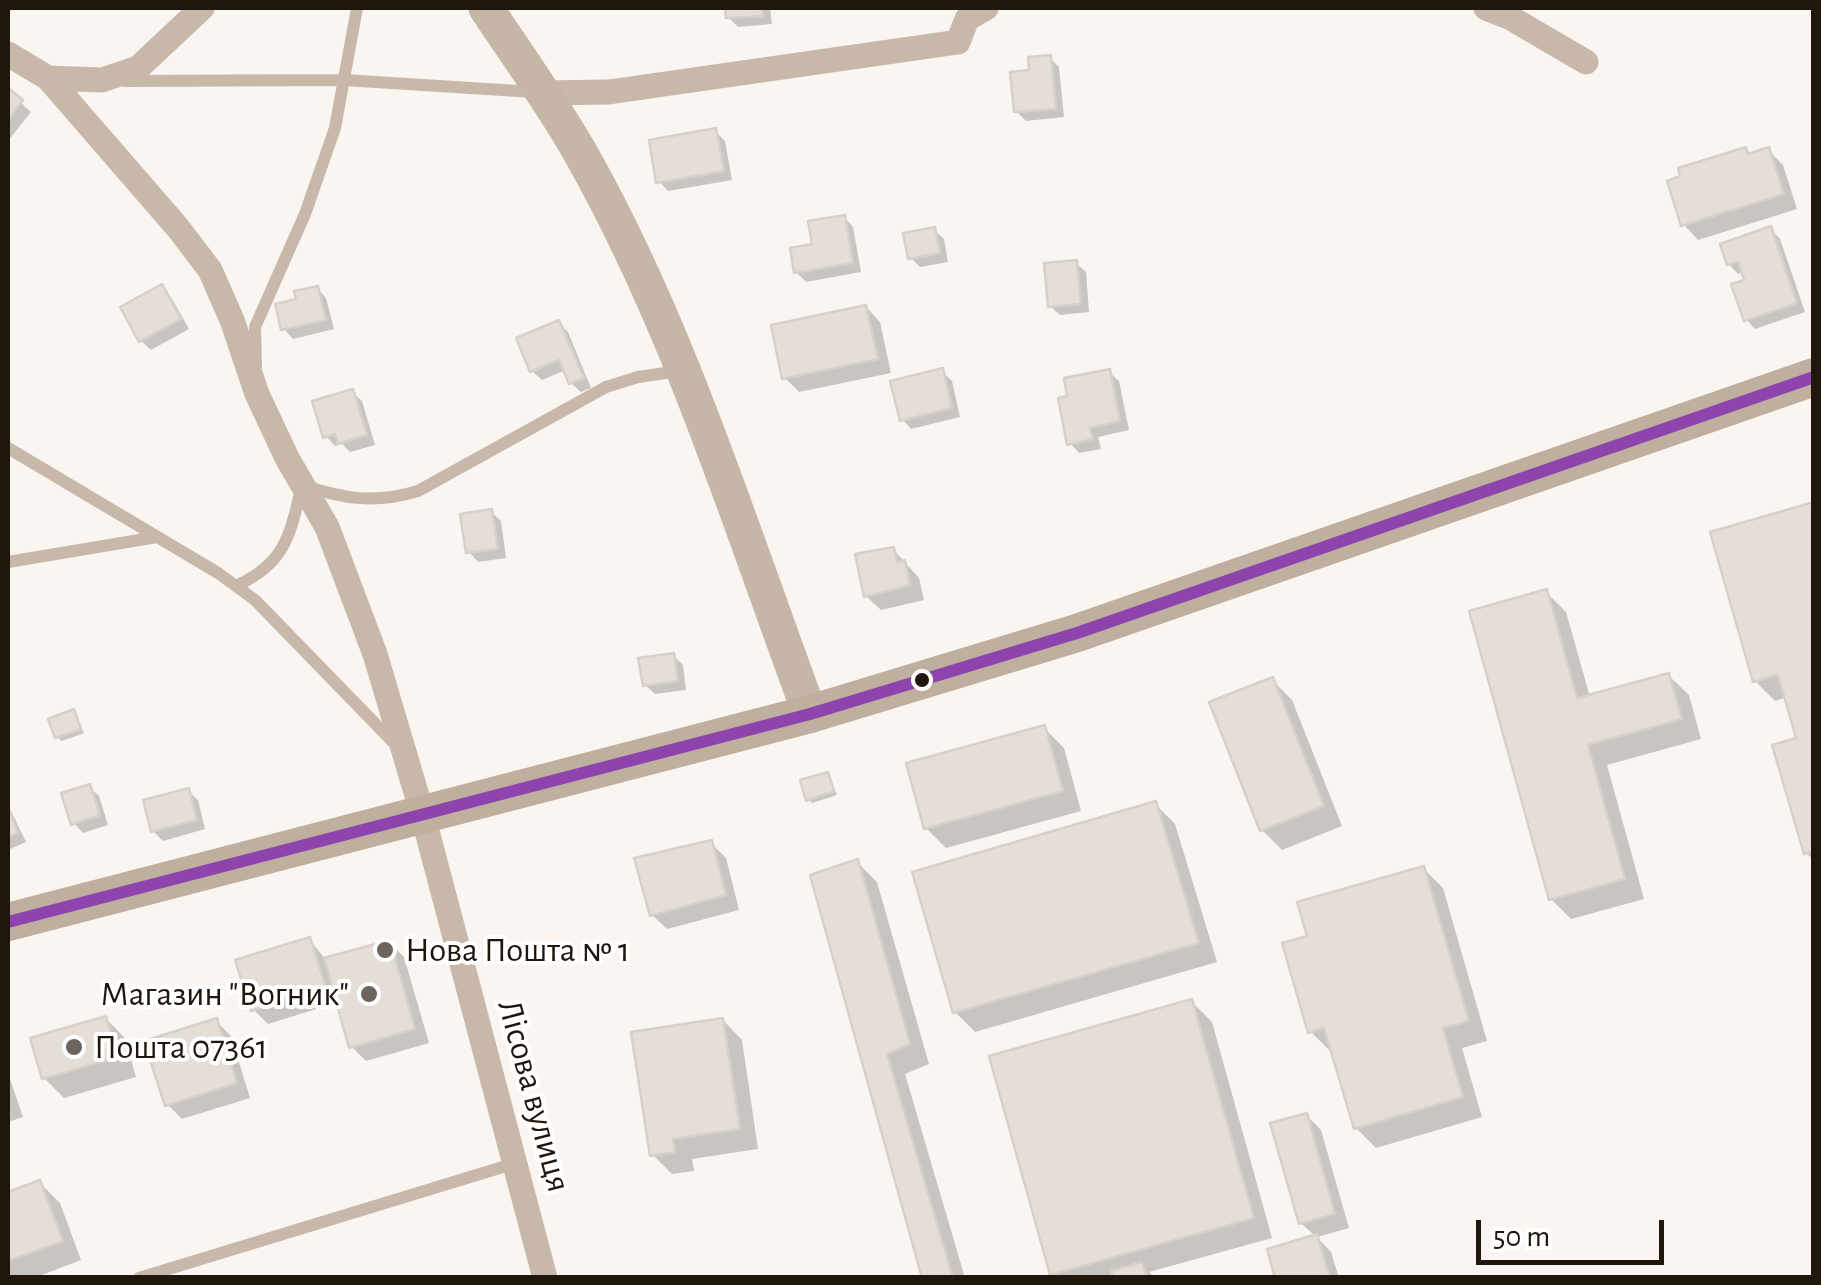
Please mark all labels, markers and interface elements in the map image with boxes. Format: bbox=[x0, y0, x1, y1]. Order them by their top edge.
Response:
unlabelled marker bbox=[912, 670, 932, 690]
place label: Нова Пошта № 1 bbox=[405, 929, 630, 971]
marker: Нова Пошта № 1 bbox=[374, 939, 396, 961]
place label: Магазин "Вогник" bbox=[100, 973, 349, 1015]
marker: Магазин "Вогник" bbox=[358, 983, 380, 1005]
street label: Лісова вулиця bbox=[488, 995, 580, 1197]
place label: Пошта 07361 bbox=[94, 1026, 268, 1068]
marker: Пошта 07361 bbox=[63, 1036, 85, 1058]
scale bar bbox=[1481, 1200, 1668, 1262]
text: 50 m bbox=[1493, 1222, 1550, 1252]

